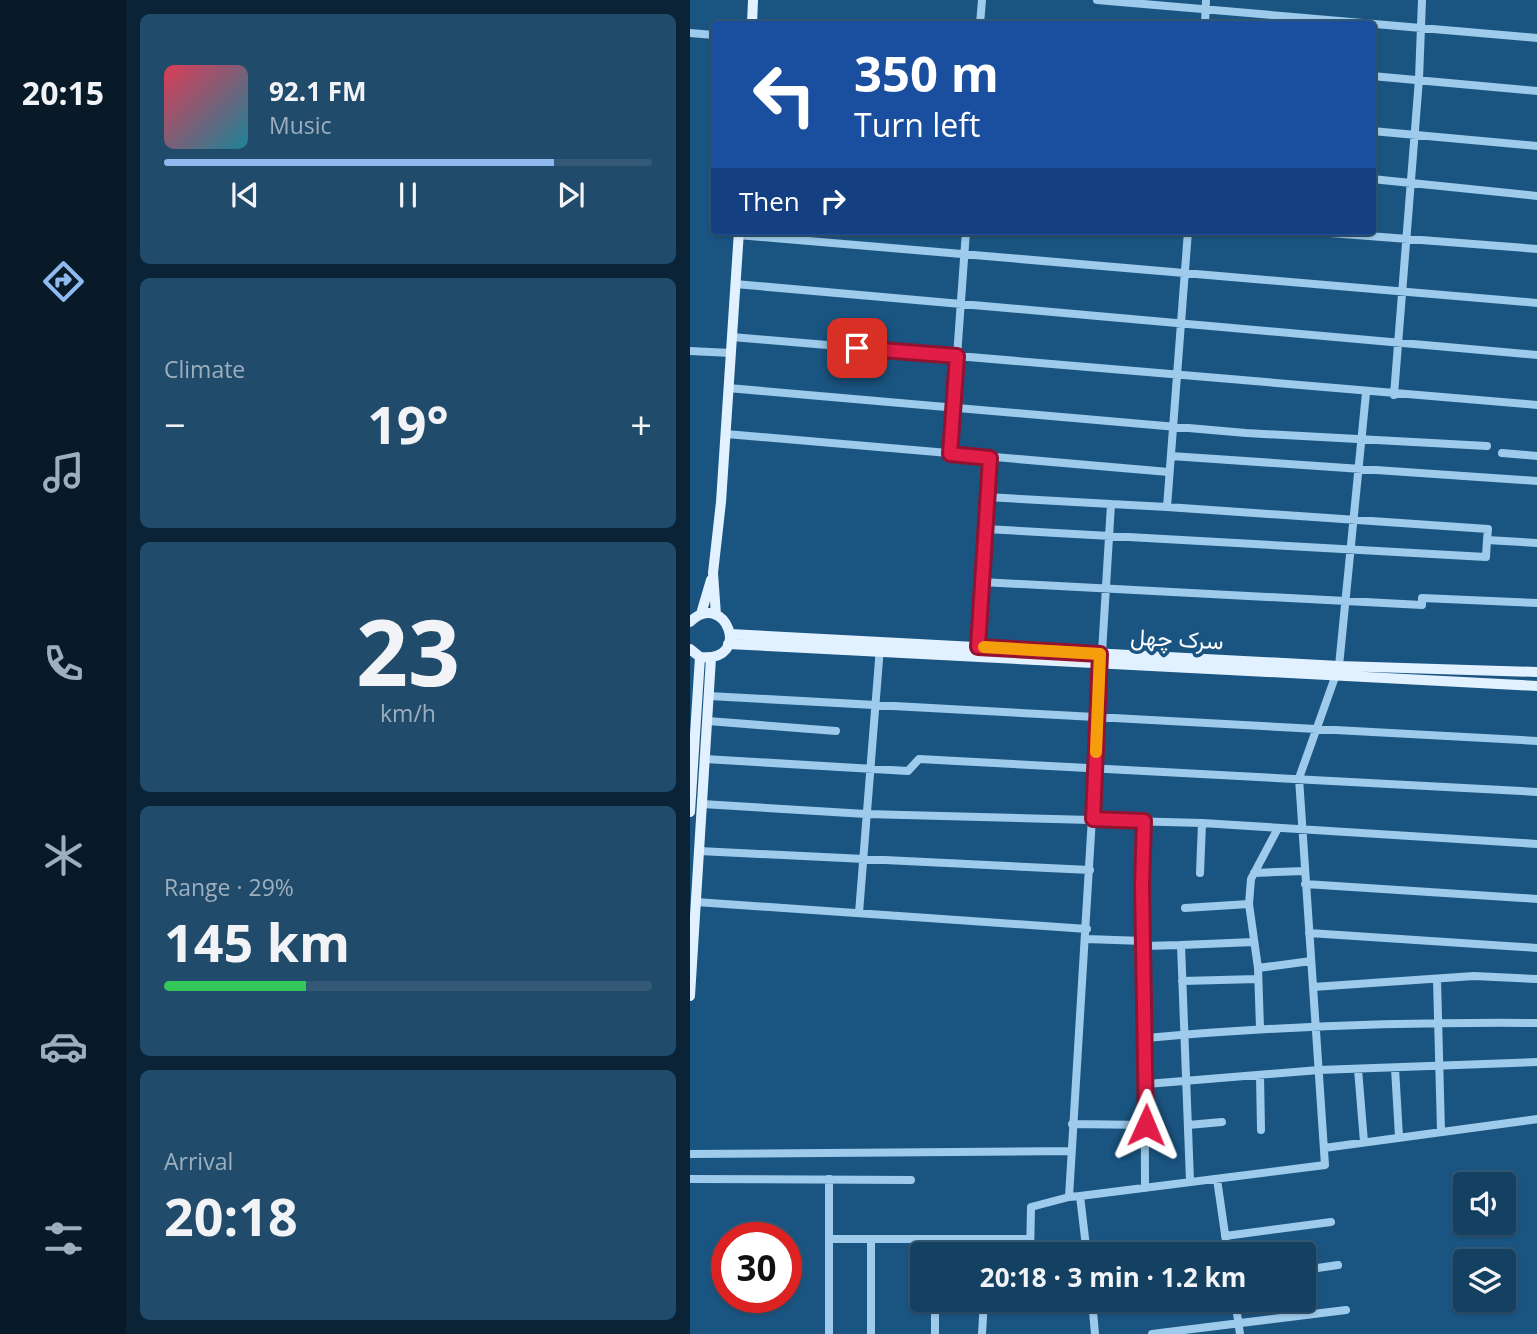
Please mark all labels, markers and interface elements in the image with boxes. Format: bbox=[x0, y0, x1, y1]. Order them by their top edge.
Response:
text: 350 m bbox=[854, 40, 999, 106]
icon: left bbox=[739, 49, 830, 140]
text: 20:15 bbox=[22, 71, 104, 114]
text: 92.1 FM bbox=[269, 73, 367, 109]
text: Turn left bbox=[854, 103, 980, 146]
text: Music bbox=[269, 109, 332, 141]
icon: previous bbox=[226, 176, 264, 214]
icon: pause bbox=[389, 176, 427, 214]
icon: next bbox=[552, 176, 590, 214]
icon: right bbox=[814, 182, 852, 220]
text: Then bbox=[739, 183, 800, 219]
icon: directions bbox=[39, 257, 88, 306]
pin bbox=[827, 318, 887, 378]
icon: arrive bbox=[838, 329, 876, 367]
text: Climate bbox=[164, 353, 245, 385]
text: 19° bbox=[367, 388, 449, 459]
text: − bbox=[164, 398, 186, 450]
text: + bbox=[630, 398, 652, 450]
icon: music bbox=[39, 448, 88, 497]
text: 23 bbox=[356, 589, 460, 713]
street label: سرک چهل bbox=[1130, 620, 1224, 657]
icon: phone bbox=[39, 639, 88, 688]
text: km/h bbox=[380, 697, 436, 729]
icon: climate bbox=[39, 831, 88, 880]
text: Range · 29% bbox=[164, 871, 294, 903]
text: 145 km bbox=[164, 906, 350, 977]
icon: car bbox=[39, 1022, 88, 1071]
position arrow bbox=[1109, 1088, 1183, 1162]
text: Arrival bbox=[164, 1145, 233, 1177]
map controls bbox=[1453, 1172, 1516, 1312]
button: sound bbox=[1453, 1172, 1516, 1235]
text: 20:18 bbox=[164, 1180, 298, 1251]
icon: filters bbox=[39, 1214, 88, 1263]
speed limit sign: 30 bbox=[711, 1222, 802, 1313]
button: layers bbox=[1453, 1249, 1516, 1312]
text: 20:18 · 3 min · 1.2 km bbox=[980, 1259, 1246, 1295]

